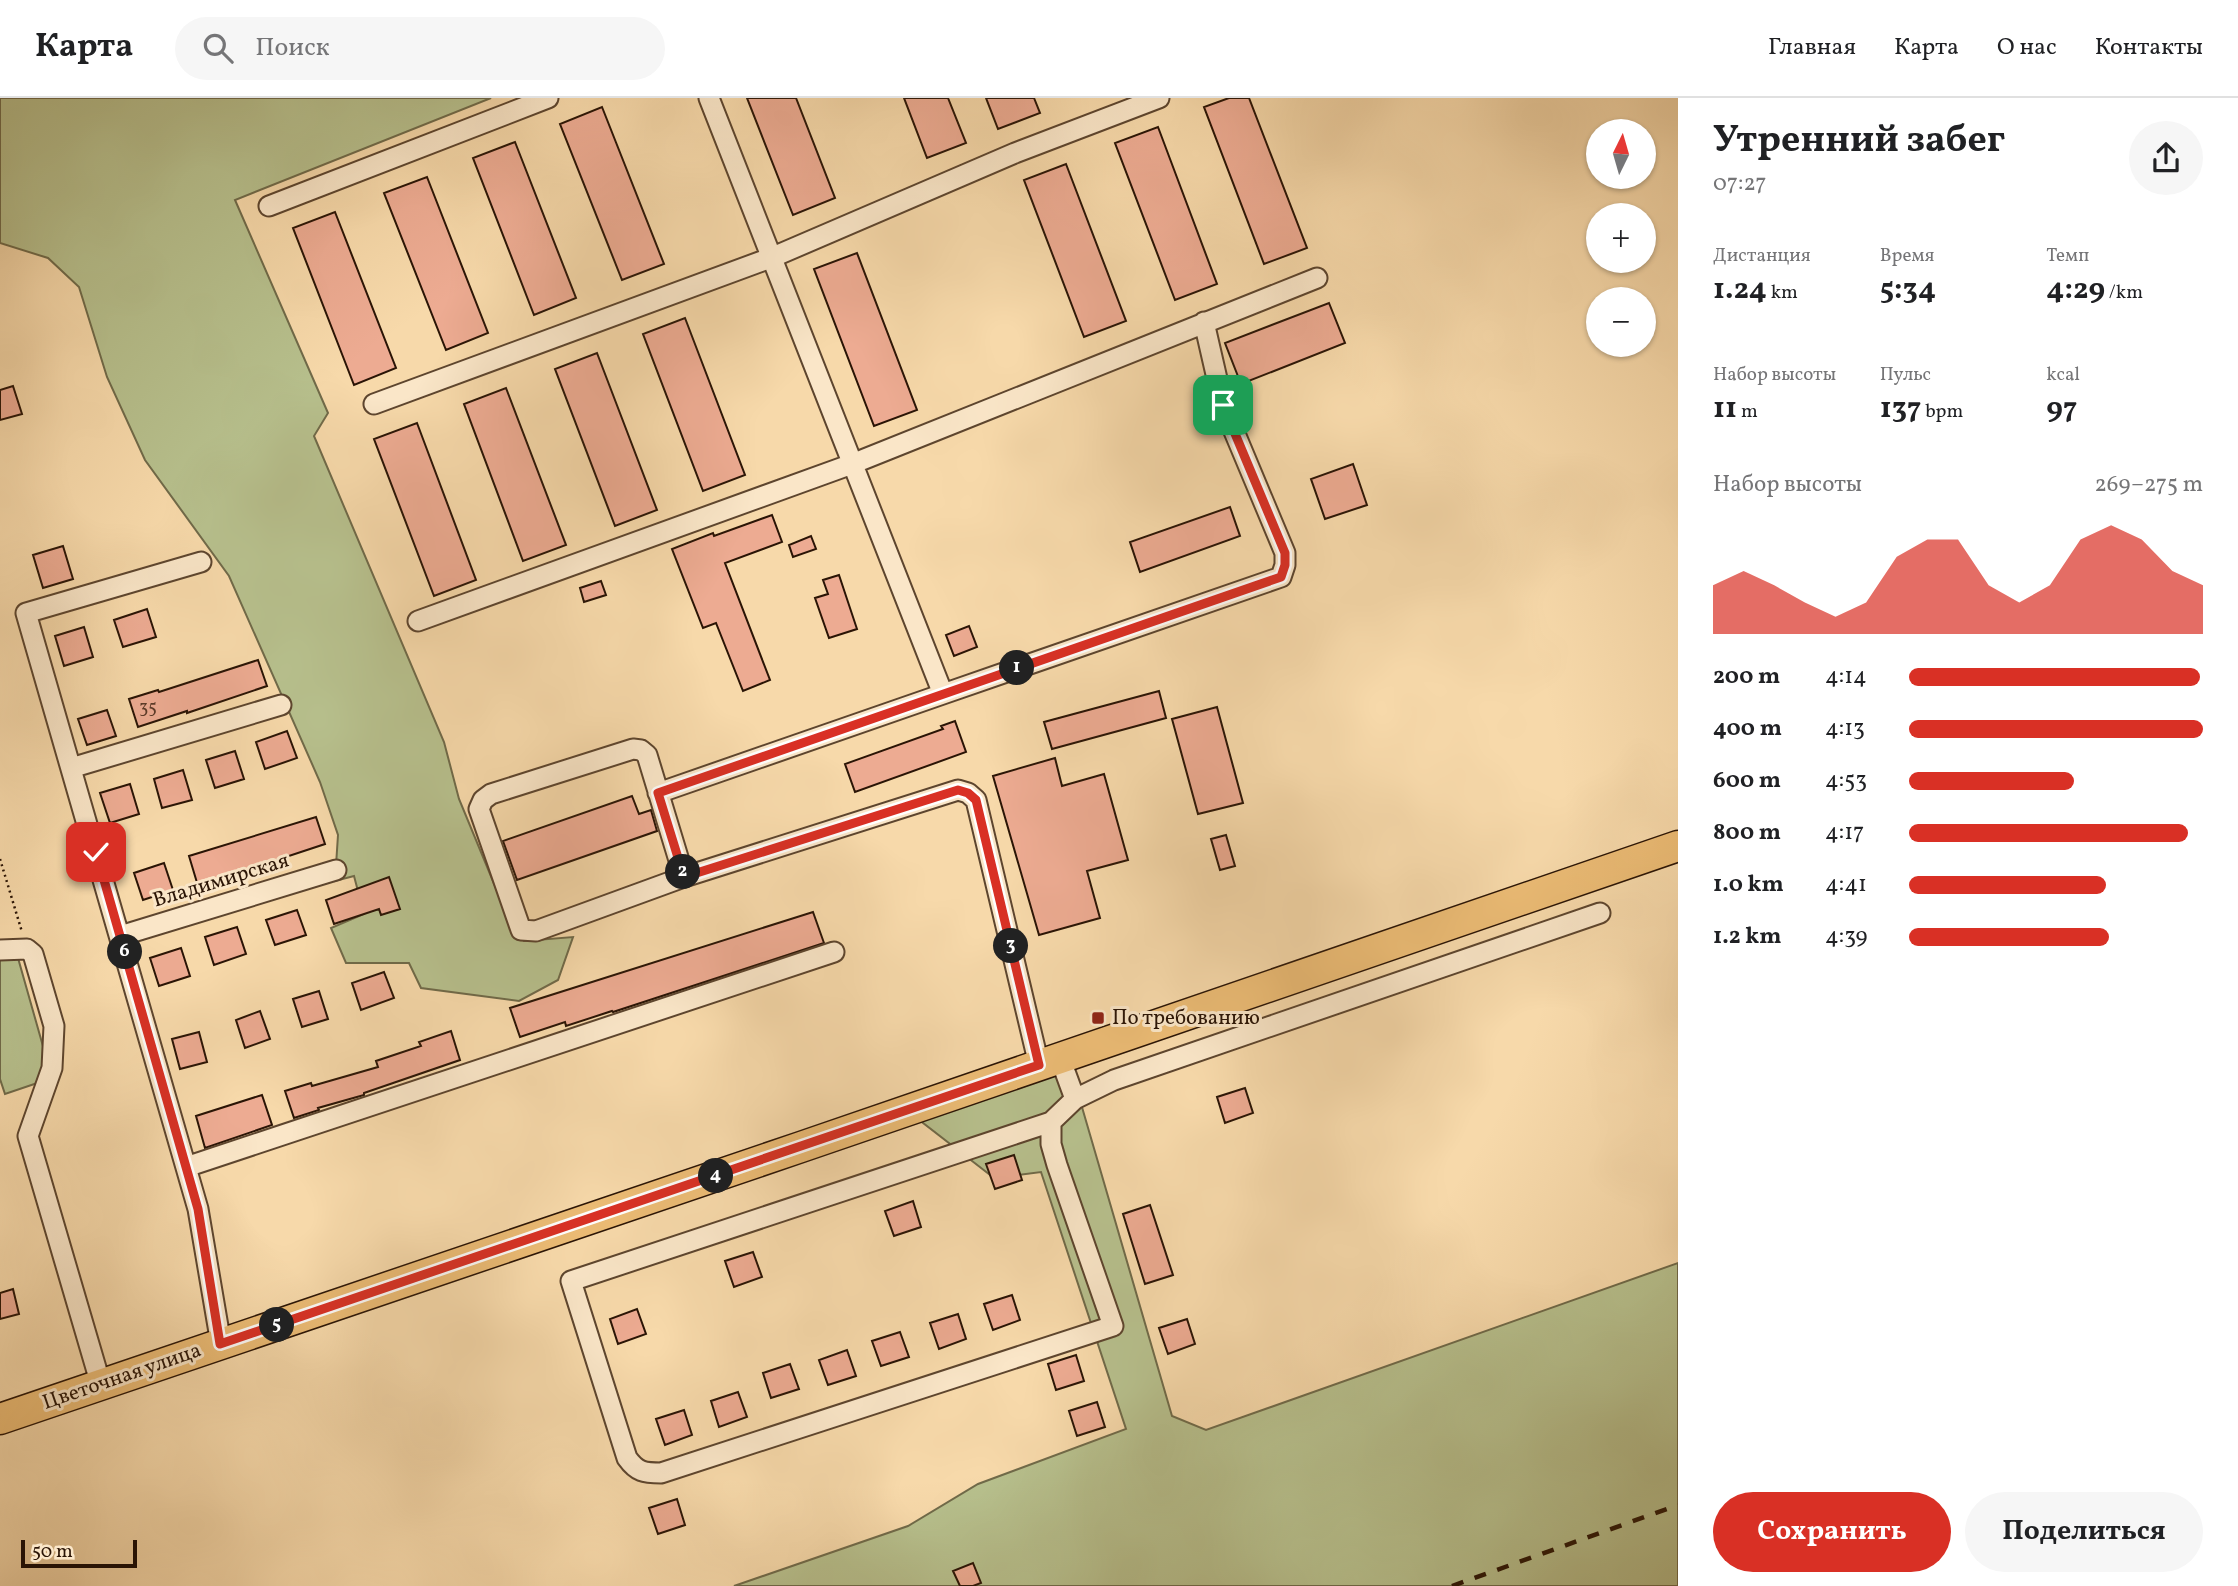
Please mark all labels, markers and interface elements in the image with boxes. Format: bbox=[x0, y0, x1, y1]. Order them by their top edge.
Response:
search box bbox=[175, 17, 665, 80]
text: Карта bbox=[35, 25, 133, 71]
icon: search bbox=[199, 29, 237, 67]
text: Поиск bbox=[255, 30, 330, 66]
text: Главная bbox=[1768, 31, 1856, 65]
text: Карта bbox=[1894, 31, 1959, 65]
text: О нас bbox=[1997, 31, 2057, 65]
text: Контакты bbox=[2095, 31, 2203, 65]
text: Утренний забег bbox=[1713, 115, 2005, 168]
north arrow bbox=[1586, 119, 1656, 189]
map controls bbox=[1586, 119, 1656, 357]
button: share bbox=[2129, 121, 2203, 195]
text: 07:27 bbox=[1713, 168, 1766, 200]
button: + bbox=[1586, 203, 1656, 273]
text: Дистанция bbox=[1713, 243, 1811, 269]
text: Время bbox=[1880, 243, 1934, 269]
text: Темп bbox=[2046, 243, 2089, 269]
text: 1.24 bbox=[1713, 269, 1767, 311]
text: 5:34 bbox=[1880, 269, 1936, 311]
text: 4:29 bbox=[2046, 269, 2105, 311]
text: km bbox=[1767, 280, 1798, 306]
text: /km bbox=[2105, 280, 2143, 306]
button: − bbox=[1586, 287, 1656, 357]
text: Набор высоты bbox=[1713, 362, 1836, 388]
text: Пульс bbox=[1880, 362, 1931, 388]
text: kcal bbox=[2046, 362, 2080, 388]
pin bbox=[1193, 375, 1253, 435]
icon: arrive bbox=[1204, 386, 1242, 424]
text: 11 bbox=[1713, 388, 1737, 430]
text: 137 bbox=[1880, 388, 1921, 430]
text: 97 bbox=[2046, 388, 2077, 430]
text: m bbox=[1737, 399, 1758, 425]
text: bpm bbox=[1921, 399, 1963, 425]
text: Набор высоты bbox=[1713, 469, 1862, 501]
text: 269–275 m bbox=[2094, 469, 2203, 501]
pin: 1 bbox=[1000, 650, 1034, 686]
text: 1 bbox=[1013, 654, 1020, 680]
text: 200 m bbox=[1713, 661, 1780, 693]
text: 4:14 bbox=[1825, 661, 1867, 693]
house number: 35 bbox=[139, 696, 157, 721]
text: 400 m bbox=[1713, 713, 1782, 745]
text: 4:13 bbox=[1825, 713, 1865, 745]
text: 600 m bbox=[1713, 765, 1781, 797]
text: 4:53 bbox=[1825, 765, 1867, 797]
text: 800 m bbox=[1713, 817, 1781, 849]
text: 4:17 bbox=[1825, 817, 1864, 849]
pin bbox=[66, 822, 126, 882]
icon: check bbox=[77, 833, 115, 871]
street label: Владимирская bbox=[149, 847, 293, 915]
pin: 2 bbox=[666, 854, 700, 890]
text: 2 bbox=[678, 858, 687, 884]
text: 1.0 km bbox=[1713, 869, 1784, 901]
text: 4:41 bbox=[1825, 869, 1867, 901]
text: 1.2 km bbox=[1713, 921, 1782, 953]
text: 4:39 bbox=[1825, 921, 1867, 953]
pin: 3 bbox=[993, 928, 1028, 964]
text: 3 bbox=[1006, 932, 1015, 958]
pin: 6 bbox=[108, 934, 142, 970]
text: 6 bbox=[119, 938, 130, 964]
place label: По требованию bbox=[1112, 1004, 1260, 1033]
marker: По требованию bbox=[1090, 1010, 1106, 1026]
pin: 4 bbox=[698, 1158, 734, 1194]
text: 4 bbox=[710, 1162, 721, 1188]
pin: 5 bbox=[260, 1308, 294, 1342]
text: 5 bbox=[272, 1311, 281, 1337]
street label: Цветочная улица bbox=[39, 1336, 205, 1418]
button: Сохранить bbox=[1713, 1492, 1951, 1572]
button: Поделиться bbox=[1965, 1492, 2203, 1572]
scale bar bbox=[21, 1537, 136, 1569]
text: 50 m bbox=[32, 1539, 73, 1565]

